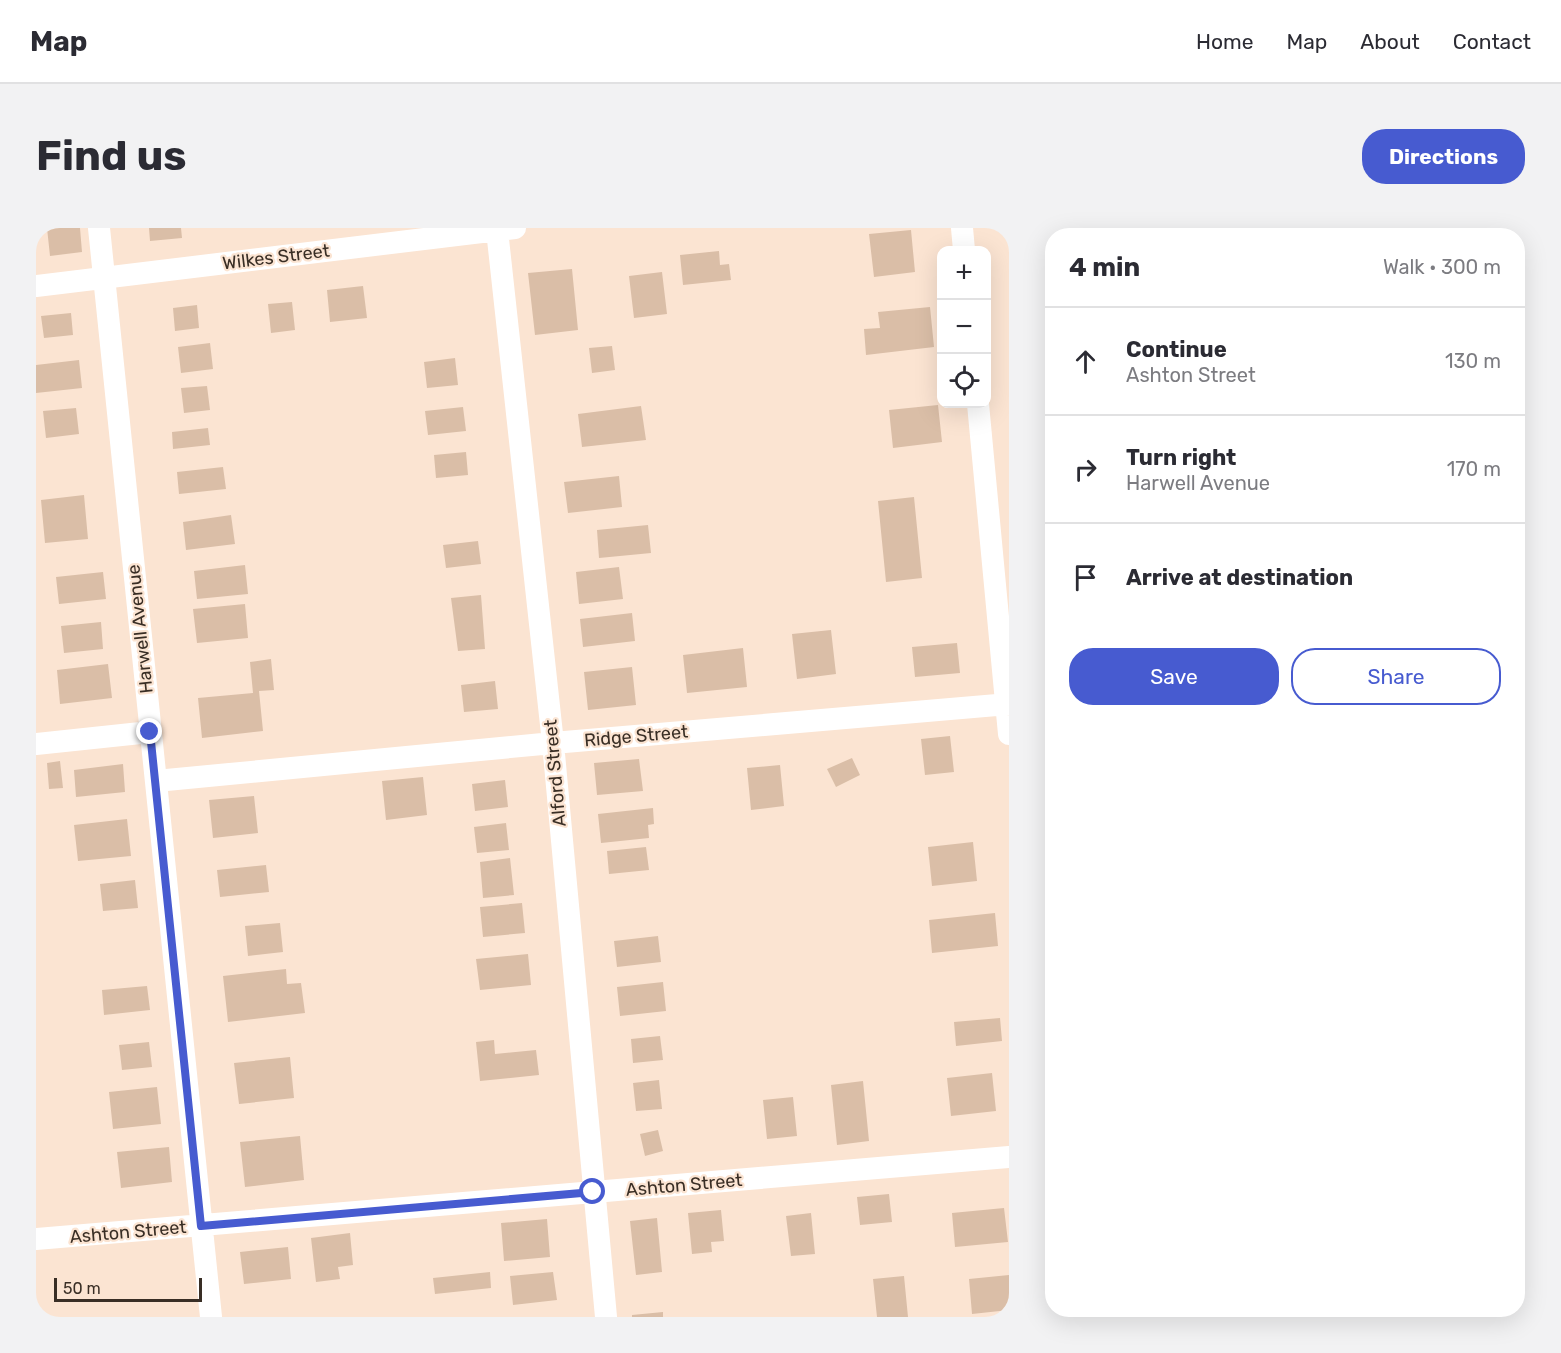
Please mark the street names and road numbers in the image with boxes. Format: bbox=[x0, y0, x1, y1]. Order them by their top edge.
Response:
street label: Wilkes Street bbox=[221, 240, 331, 274]
street label: Harwell Avenue bbox=[122, 563, 158, 695]
street label: Alford Street bbox=[539, 719, 571, 827]
street label: Ridge Street bbox=[583, 721, 689, 751]
street label: Ashton Street bbox=[625, 1169, 743, 1201]
street label: Ashton Street bbox=[69, 1216, 187, 1248]

